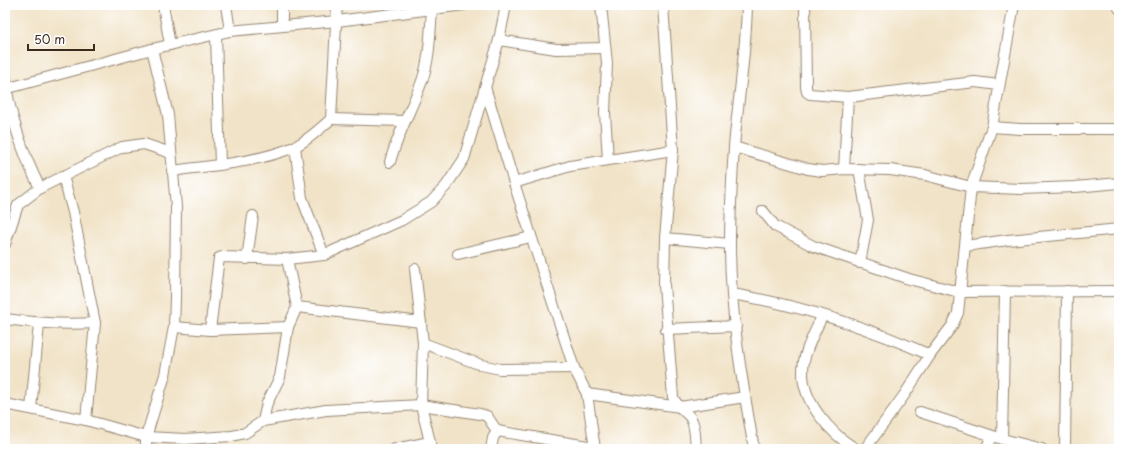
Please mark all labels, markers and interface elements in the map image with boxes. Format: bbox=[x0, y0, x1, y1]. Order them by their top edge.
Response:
scale bar bbox=[28, 26, 94, 52]
text: 50 m bbox=[34, 30, 65, 48]

